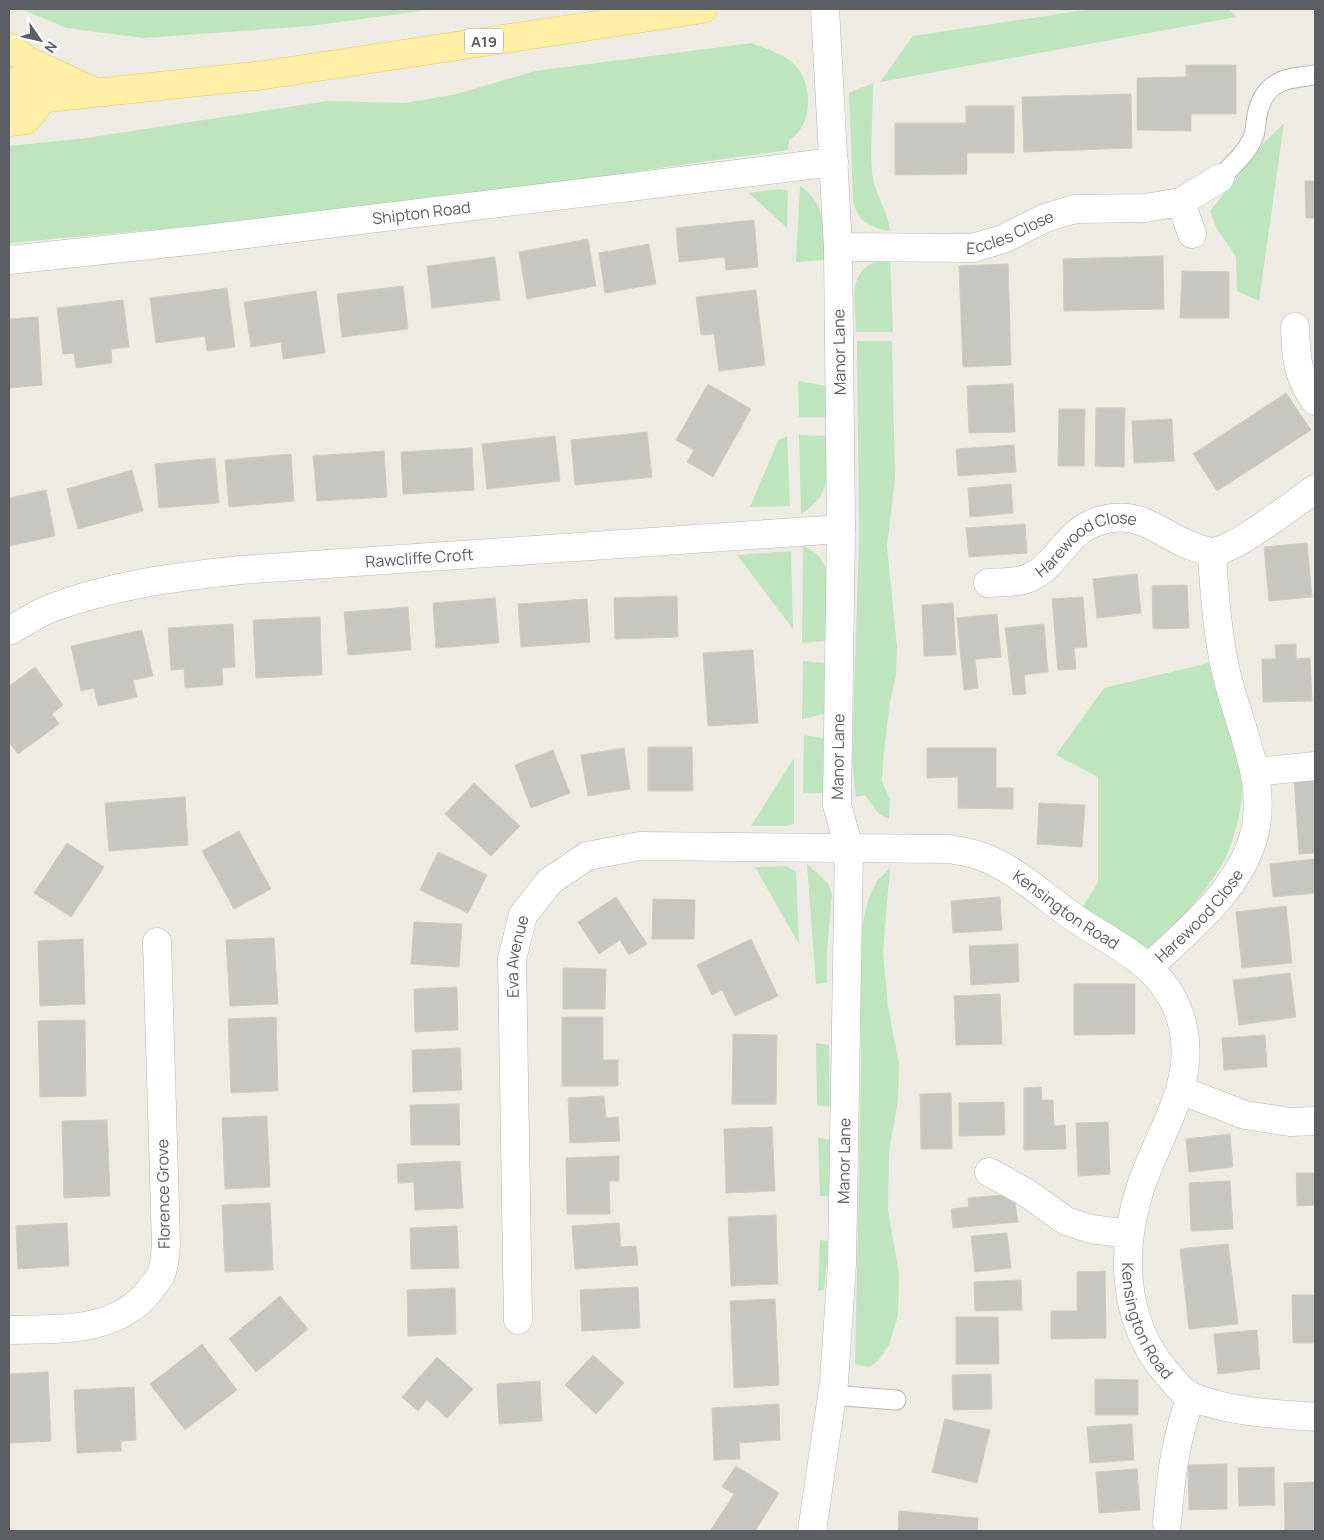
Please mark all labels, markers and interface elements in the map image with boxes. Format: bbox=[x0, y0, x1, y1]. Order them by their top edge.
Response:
north arrow bbox=[15, 15, 65, 65]
road number: A19 bbox=[465, 28, 503, 54]
text: N bbox=[41, 38, 62, 57]
street label: Shipton Road bbox=[371, 196, 472, 230]
street label: Eccles Close bbox=[966, 205, 1056, 259]
street label: Manor Lane bbox=[827, 309, 851, 395]
street label: Harewood Close bbox=[1031, 506, 1139, 582]
street label: Rawcliffe Croft bbox=[365, 543, 474, 572]
street label: Manor Lane bbox=[826, 713, 849, 800]
street label: Kensington Road bbox=[1009, 865, 1123, 954]
street label: Harewood Close bbox=[1150, 865, 1248, 967]
street label: Eva Avenue bbox=[501, 913, 534, 998]
street label: Manor Lane bbox=[832, 1118, 855, 1204]
street label: Florence Grove bbox=[151, 1139, 175, 1249]
street label: Kensington Road bbox=[1117, 1262, 1178, 1384]

